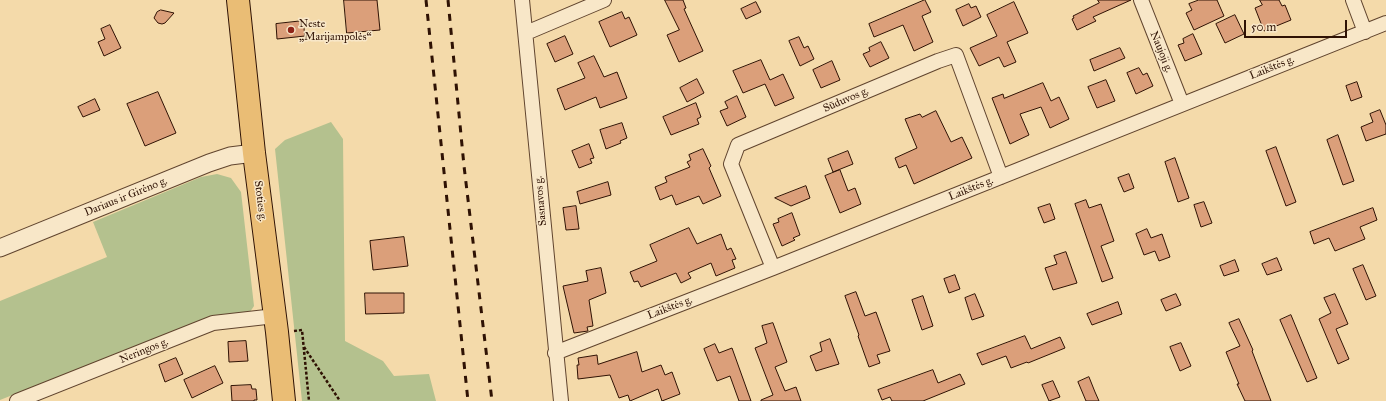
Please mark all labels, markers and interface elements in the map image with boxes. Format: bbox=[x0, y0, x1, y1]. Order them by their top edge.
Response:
scale bar bbox=[1246, 12, 1349, 38]
place label: Neste „Marijampolės“ bbox=[299, 17, 372, 43]
text: 50 m bbox=[1251, 20, 1276, 34]
marker: Neste „Marijampolės“ bbox=[286, 25, 296, 35]
street label: Naujoji g. bbox=[1147, 29, 1175, 75]
street label: Laikštės g. bbox=[1248, 53, 1296, 83]
street label: Sūduvos g. bbox=[821, 85, 871, 115]
street label: Dariaus ir Girėno g. bbox=[83, 174, 169, 220]
street label: Laikštės g. bbox=[947, 174, 995, 204]
street label: Sasnavos g. bbox=[532, 175, 550, 227]
street label: Stoties g. bbox=[251, 180, 269, 222]
street label: Laikštės g. bbox=[646, 293, 694, 323]
street label: Neringos g. bbox=[118, 335, 170, 367]

